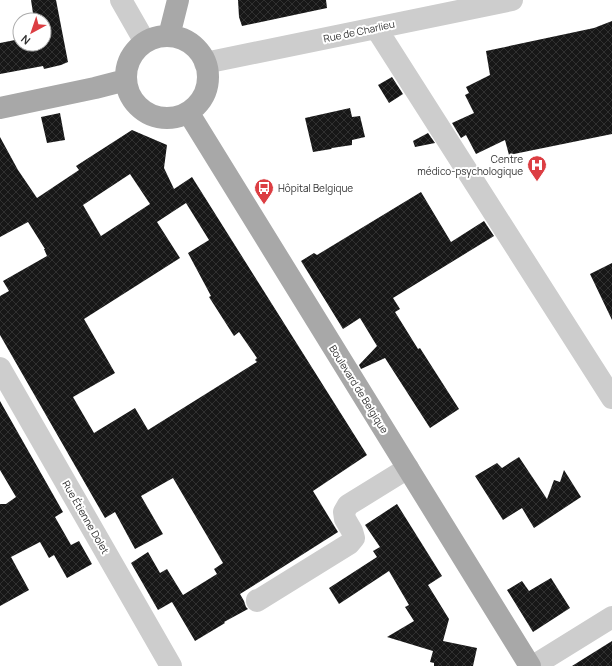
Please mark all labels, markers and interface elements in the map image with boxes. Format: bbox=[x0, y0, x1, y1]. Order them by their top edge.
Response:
north arrow bbox=[12, 12, 52, 52]
street label: Rue de Charlieu bbox=[322, 17, 396, 45]
text: N bbox=[17, 32, 33, 48]
place label: Centre médico-psychologique bbox=[417, 152, 523, 178]
hospital icon: Centre médico-psychologique bbox=[526, 154, 548, 182]
bus stop icon: Hôpital Belgique bbox=[253, 177, 275, 205]
place label: Hôpital Belgique bbox=[278, 181, 353, 195]
street label: Boulevard de Belgique bbox=[326, 342, 392, 436]
street label: Rue Étienne Dolet bbox=[59, 478, 113, 556]

